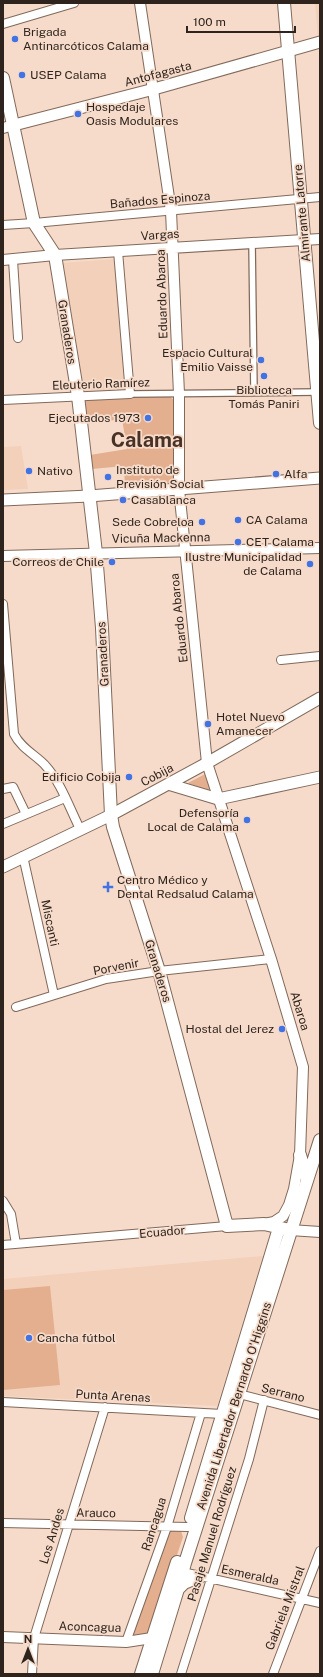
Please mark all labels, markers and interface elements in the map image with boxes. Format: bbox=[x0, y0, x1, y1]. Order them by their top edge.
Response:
scale bar bbox=[187, 8, 295, 34]
text: 100 m bbox=[193, 15, 226, 29]
place label: Brigada Antinarcóticos Calama bbox=[23, 25, 149, 53]
marker: Brigada Antinarcóticos Calama bbox=[10, 34, 20, 44]
street label: Antofagasta bbox=[123, 58, 193, 90]
place label: USEP Calama bbox=[30, 68, 107, 82]
marker: USEP Calama bbox=[17, 70, 27, 80]
place label: Hospedaje Oasis Modulares bbox=[86, 100, 178, 128]
marker: Hospedaje Oasis Modulares bbox=[73, 109, 83, 119]
street label: Almirante Latorre bbox=[291, 163, 313, 262]
street label: Bañados Espinoza bbox=[109, 189, 211, 211]
street label: Vargas bbox=[140, 227, 180, 243]
street label: Eduardo Abaroa bbox=[153, 249, 171, 339]
street label: Granaderos bbox=[55, 299, 79, 365]
place label: Espacio Cultural Emilio Vaisse bbox=[162, 346, 253, 374]
marker: Espacio Cultural Emilio Vaisse bbox=[256, 355, 266, 365]
marker: Biblioteca Tomás Paniri bbox=[259, 371, 269, 381]
street label: Eleuterio Ramírez bbox=[52, 375, 150, 393]
place label: Biblioteca Tomás Paniri bbox=[229, 383, 299, 411]
place label: Ejecutados 1973 bbox=[48, 411, 140, 425]
marker: Ejecutados 1973 bbox=[143, 413, 153, 423]
district label: Calama bbox=[111, 428, 183, 452]
place label: Instituto de Previsión Social bbox=[116, 463, 204, 491]
place label: Nativo bbox=[37, 464, 73, 478]
marker: Nativo bbox=[24, 466, 34, 476]
place label: Alfa bbox=[284, 467, 307, 481]
marker: Alfa bbox=[271, 469, 281, 479]
marker: Instituto de Previsión Social bbox=[103, 472, 113, 482]
place label: Casablanca bbox=[131, 493, 196, 507]
marker: Casablanca bbox=[118, 495, 128, 505]
place label: CA Calama bbox=[246, 513, 308, 527]
place label: Sede Cobreloa bbox=[112, 515, 194, 529]
marker: CA Calama bbox=[233, 515, 243, 525]
marker: Sede Cobreloa bbox=[197, 517, 207, 527]
street label: Vicuña Mackenna bbox=[112, 530, 210, 546]
place label: CET Calama bbox=[246, 535, 314, 549]
marker: CET Calama bbox=[233, 537, 243, 547]
place label: Ilustre Municipalidad de Calama bbox=[185, 550, 302, 578]
place label: Correos de Chile bbox=[12, 555, 104, 569]
marker: Correos de Chile bbox=[107, 557, 117, 567]
marker: Ilustre Municipalidad de Calama bbox=[305, 559, 315, 569]
street label: Eduardo Abaroa bbox=[167, 573, 191, 663]
street label: Granaderos bbox=[94, 621, 112, 687]
place label: Hotel Nuevo Amanecer bbox=[216, 710, 285, 738]
marker: Hotel Nuevo Amanecer bbox=[203, 719, 213, 729]
street label: Cobija bbox=[138, 761, 176, 789]
place label: Edificio Cobija bbox=[42, 770, 121, 784]
marker: Edificio Cobija bbox=[124, 772, 134, 782]
place label: Defensoría Local de Calama bbox=[147, 806, 239, 834]
marker: Defensoría Local de Calama bbox=[242, 815, 252, 825]
place label: Centro Médico y Dental Redsalud Calama bbox=[117, 873, 254, 901]
marker: Centro Médico y Dental Redsalud Calama bbox=[102, 881, 114, 893]
street label: Miscanti bbox=[38, 899, 62, 947]
street label: Granaderos bbox=[142, 938, 174, 1004]
street label: Porvenir bbox=[92, 956, 140, 978]
street label: Abaroa bbox=[287, 990, 313, 1032]
place label: Hostal del Jerez bbox=[186, 1022, 274, 1036]
marker: Hostal del Jerez bbox=[277, 1024, 287, 1034]
street label: Ecuador bbox=[138, 1223, 186, 1241]
street label: Avenida Libertador Bernardo O'Higgins bbox=[194, 1300, 274, 1512]
place label: Cancha fútbol bbox=[37, 1331, 116, 1345]
marker: Cancha fútbol bbox=[24, 1333, 34, 1343]
street label: Serrano bbox=[260, 1381, 306, 1405]
street label: Punta Arenas bbox=[75, 1387, 151, 1405]
street label: Pasaje Manuel Rodríguez bbox=[185, 1465, 239, 1603]
street label: Rancagua bbox=[139, 1495, 169, 1553]
street label: Los Andes bbox=[37, 1506, 67, 1566]
street label: Arauco bbox=[76, 1506, 116, 1520]
street label: Esmeralda bbox=[220, 1562, 280, 1588]
street label: Gabriela Mistral bbox=[262, 1564, 308, 1652]
street label: Aconcagua bbox=[59, 1619, 121, 1635]
north arrow bbox=[8, 1629, 48, 1669]
text: N bbox=[24, 1633, 32, 1645]

